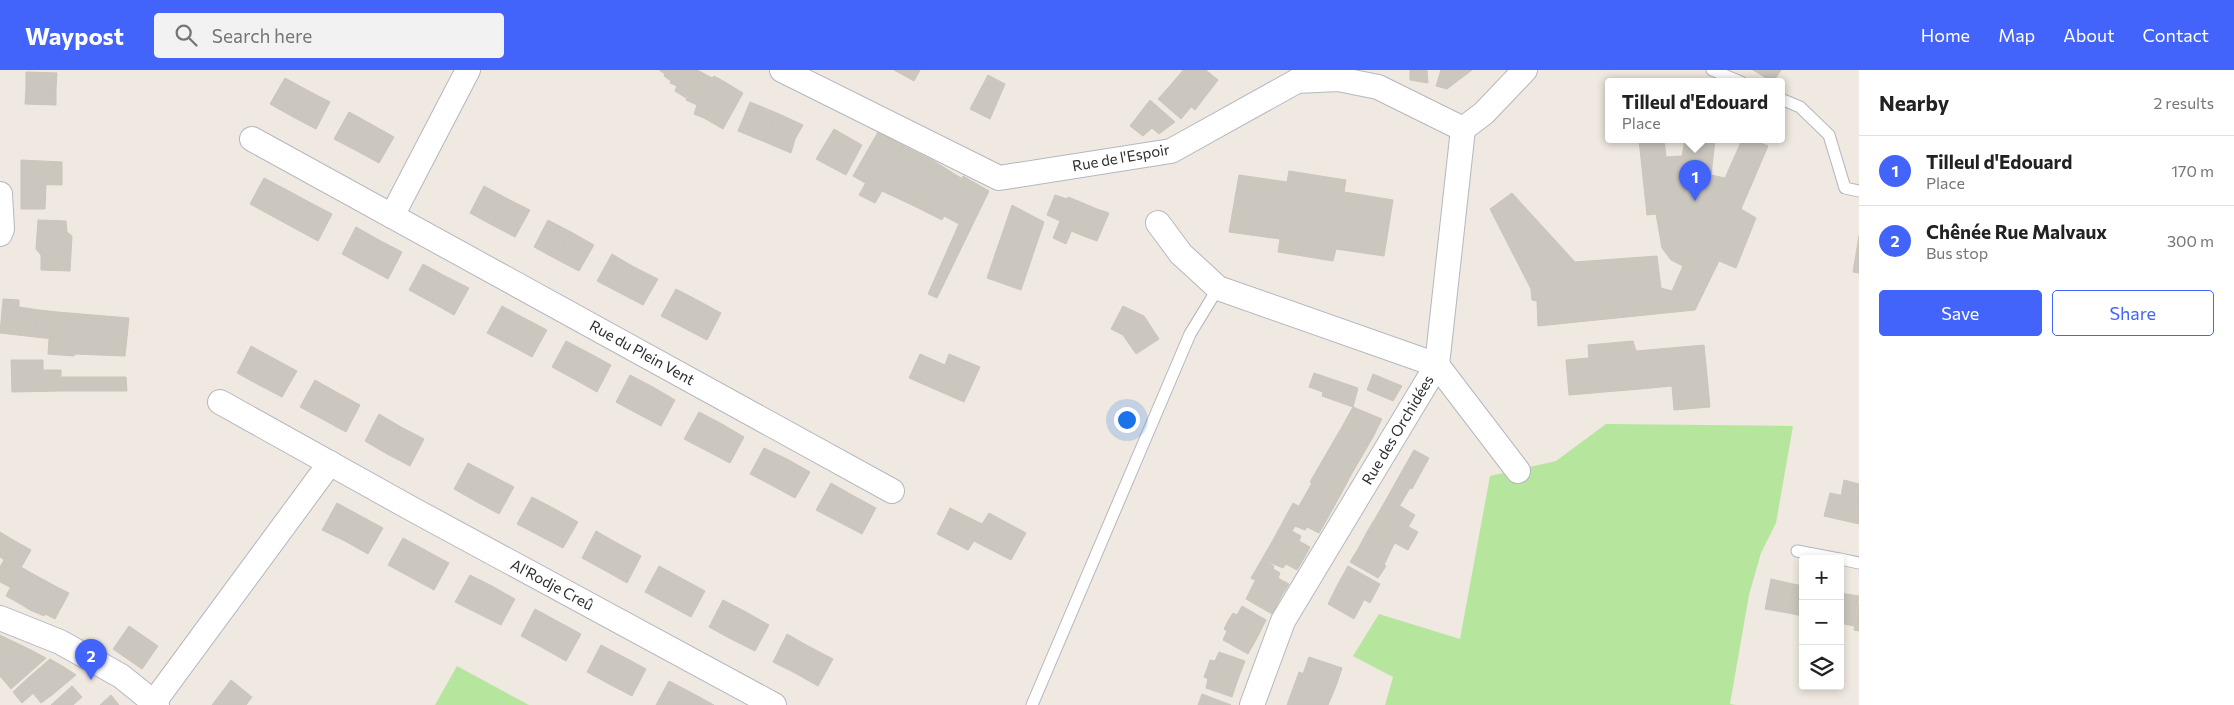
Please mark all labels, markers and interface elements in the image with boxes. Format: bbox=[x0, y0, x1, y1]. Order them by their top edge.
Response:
search box bbox=[154, 13, 504, 58]
text: Waypost bbox=[25, 21, 124, 50]
icon: search bbox=[172, 21, 200, 49]
text: Search here bbox=[212, 24, 312, 47]
text: Home bbox=[1921, 24, 1970, 46]
text: Map bbox=[1998, 24, 2035, 46]
text: About bbox=[2063, 24, 2115, 46]
text: Contact bbox=[2143, 24, 2209, 46]
popup bbox=[1605, 78, 1785, 143]
text: Tilleul d'Edouard bbox=[1622, 90, 1768, 113]
text: Nearby bbox=[1879, 90, 1949, 115]
text: 2 results bbox=[2153, 93, 2214, 112]
text: Place bbox=[1622, 113, 1661, 132]
street label: Rue de l'Espoir bbox=[1071, 140, 1171, 174]
text: Tilleul d'Edouard bbox=[1926, 150, 2072, 173]
pin: 1 bbox=[1679, 160, 1711, 201]
text: 1 bbox=[1891, 161, 1899, 180]
text: 170 m bbox=[2171, 161, 2214, 180]
text: Place bbox=[1926, 173, 1965, 192]
text: Chênée Rue Malvaux bbox=[1926, 220, 2107, 243]
text: 2 bbox=[1890, 231, 1900, 250]
text: 300 m bbox=[2167, 231, 2214, 250]
text: Bus stop bbox=[1926, 243, 1988, 262]
button: Save bbox=[1879, 290, 2042, 336]
button: Share bbox=[2052, 290, 2214, 336]
street label: Rue du Plein Vent bbox=[587, 316, 698, 388]
street label: Rue des Orchidées bbox=[1357, 371, 1437, 488]
your location bbox=[1114, 407, 1140, 433]
street label: Al'Rodje Creû bbox=[508, 555, 597, 613]
map controls bbox=[1799, 555, 1844, 690]
button: + bbox=[1799, 555, 1844, 600]
button: − bbox=[1799, 600, 1844, 645]
pin: 2 bbox=[75, 639, 107, 680]
button: layers bbox=[1799, 645, 1844, 690]

